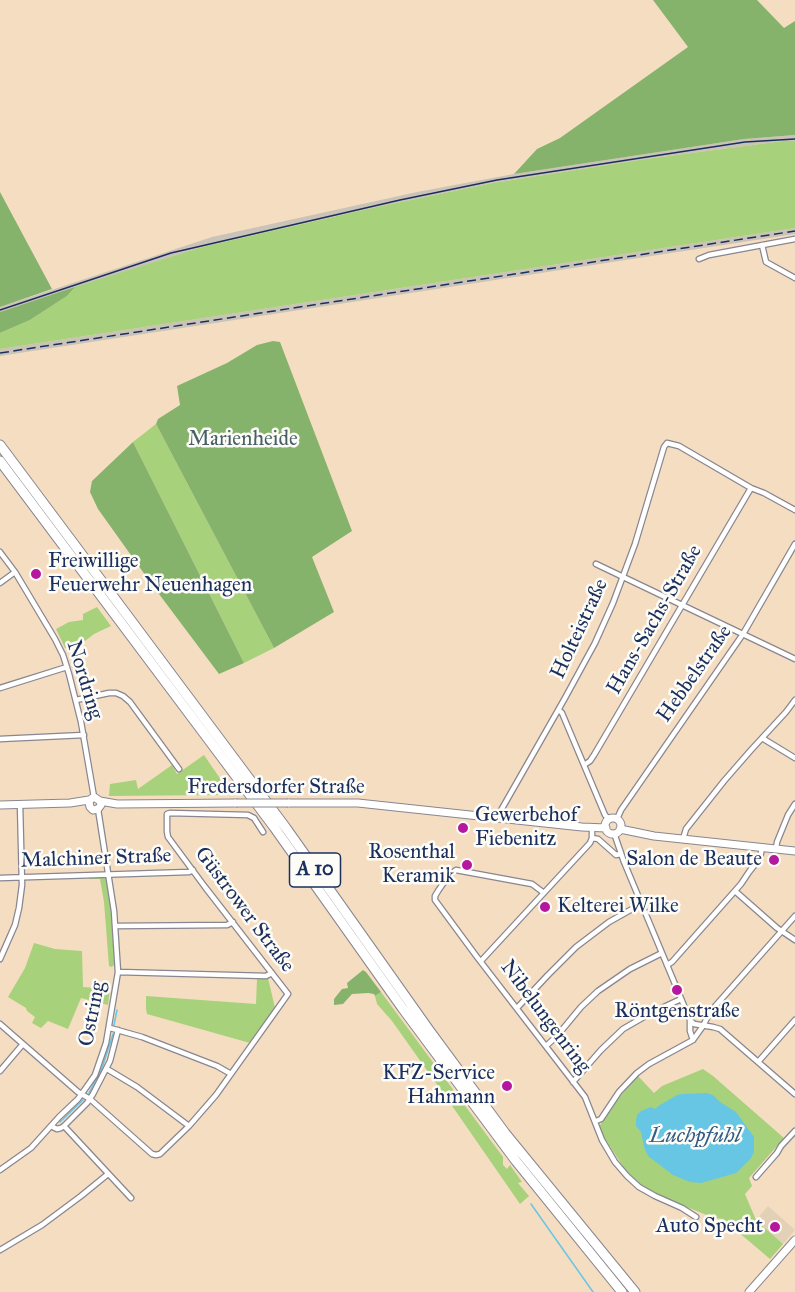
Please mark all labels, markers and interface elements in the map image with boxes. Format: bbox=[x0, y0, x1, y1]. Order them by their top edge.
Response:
park label: Marienheide bbox=[188, 427, 298, 453]
street label: Hans-Sachs-Straße bbox=[602, 541, 708, 699]
place label: Freiwillige Feuerwehr Neuenhagen bbox=[48, 549, 252, 599]
marker: Freiwillige Feuerwehr Neuenhagen bbox=[29, 567, 43, 581]
street label: Holteistraße bbox=[546, 575, 614, 683]
street label: Hebbelstraße bbox=[652, 621, 738, 727]
street label: Nordring bbox=[60, 637, 108, 723]
street label: Fredersdorfer Straße bbox=[187, 775, 365, 801]
place label: Gewerbehof Fiebenitz bbox=[475, 803, 578, 853]
marker: Gewerbehof Fiebenitz bbox=[456, 821, 470, 835]
place label: Rosenthal Keramik bbox=[368, 840, 455, 890]
street label: Güstrower Straße bbox=[189, 842, 299, 978]
street label: Malchiner Straße bbox=[20, 844, 172, 874]
place label: Salon de Beaute bbox=[626, 847, 762, 873]
road number: A 10 bbox=[290, 853, 340, 887]
marker: Salon de Beaute bbox=[767, 853, 781, 867]
marker: Rosenthal Keramik bbox=[460, 858, 474, 872]
place label: Kelterei Wilke bbox=[557, 894, 679, 920]
marker: Kelterei Wilke bbox=[538, 900, 552, 914]
street label: Nibelungenring bbox=[494, 955, 596, 1079]
street label: Ostring bbox=[74, 979, 112, 1049]
marker: Röntgenstraße bbox=[670, 983, 684, 997]
place label: Röntgenstraße bbox=[614, 999, 740, 1025]
place label: KFZ-Service Hahmann bbox=[382, 1061, 495, 1111]
marker: KFZ-Service Hahmann bbox=[500, 1079, 514, 1093]
water label: Luchpfuhl bbox=[649, 1124, 741, 1150]
place label: Auto Specht bbox=[656, 1214, 763, 1240]
marker: Auto Specht bbox=[768, 1220, 782, 1234]

